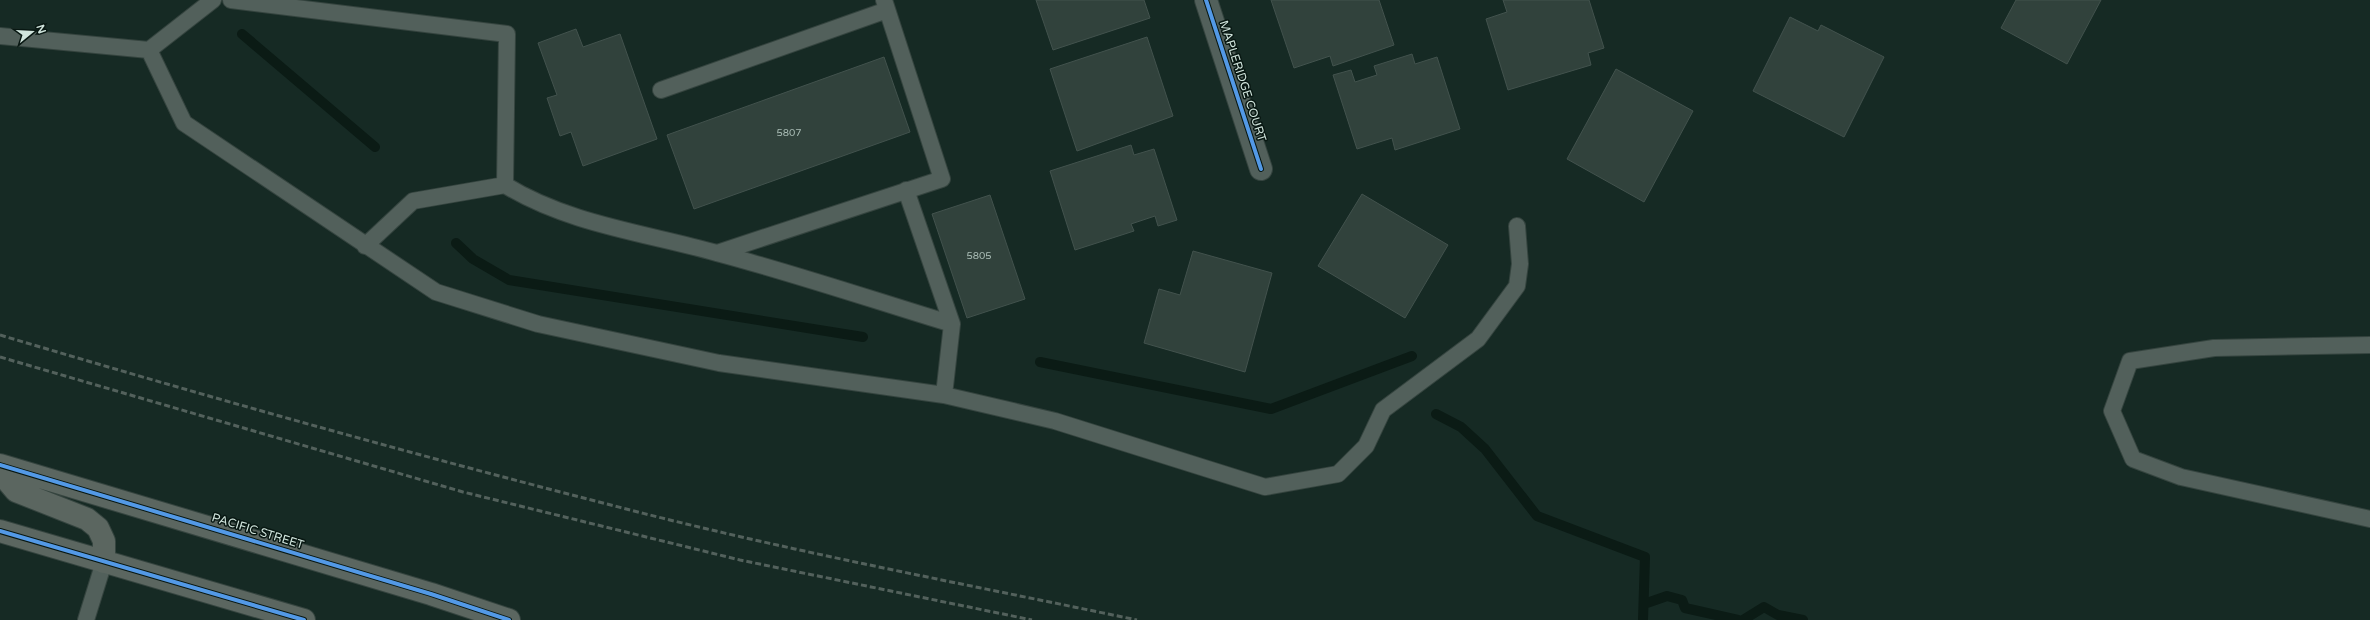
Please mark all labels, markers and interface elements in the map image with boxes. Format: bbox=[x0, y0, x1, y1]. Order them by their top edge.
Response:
north arrow bbox=[12, 12, 52, 52]
street label: MAPLERIDGE COURT bbox=[1217, 19, 1269, 144]
text: N bbox=[33, 23, 49, 35]
house number: 5807 bbox=[776, 127, 802, 139]
house number: 5805 bbox=[966, 250, 992, 262]
street label: PACIFIC STREET bbox=[210, 510, 306, 552]

